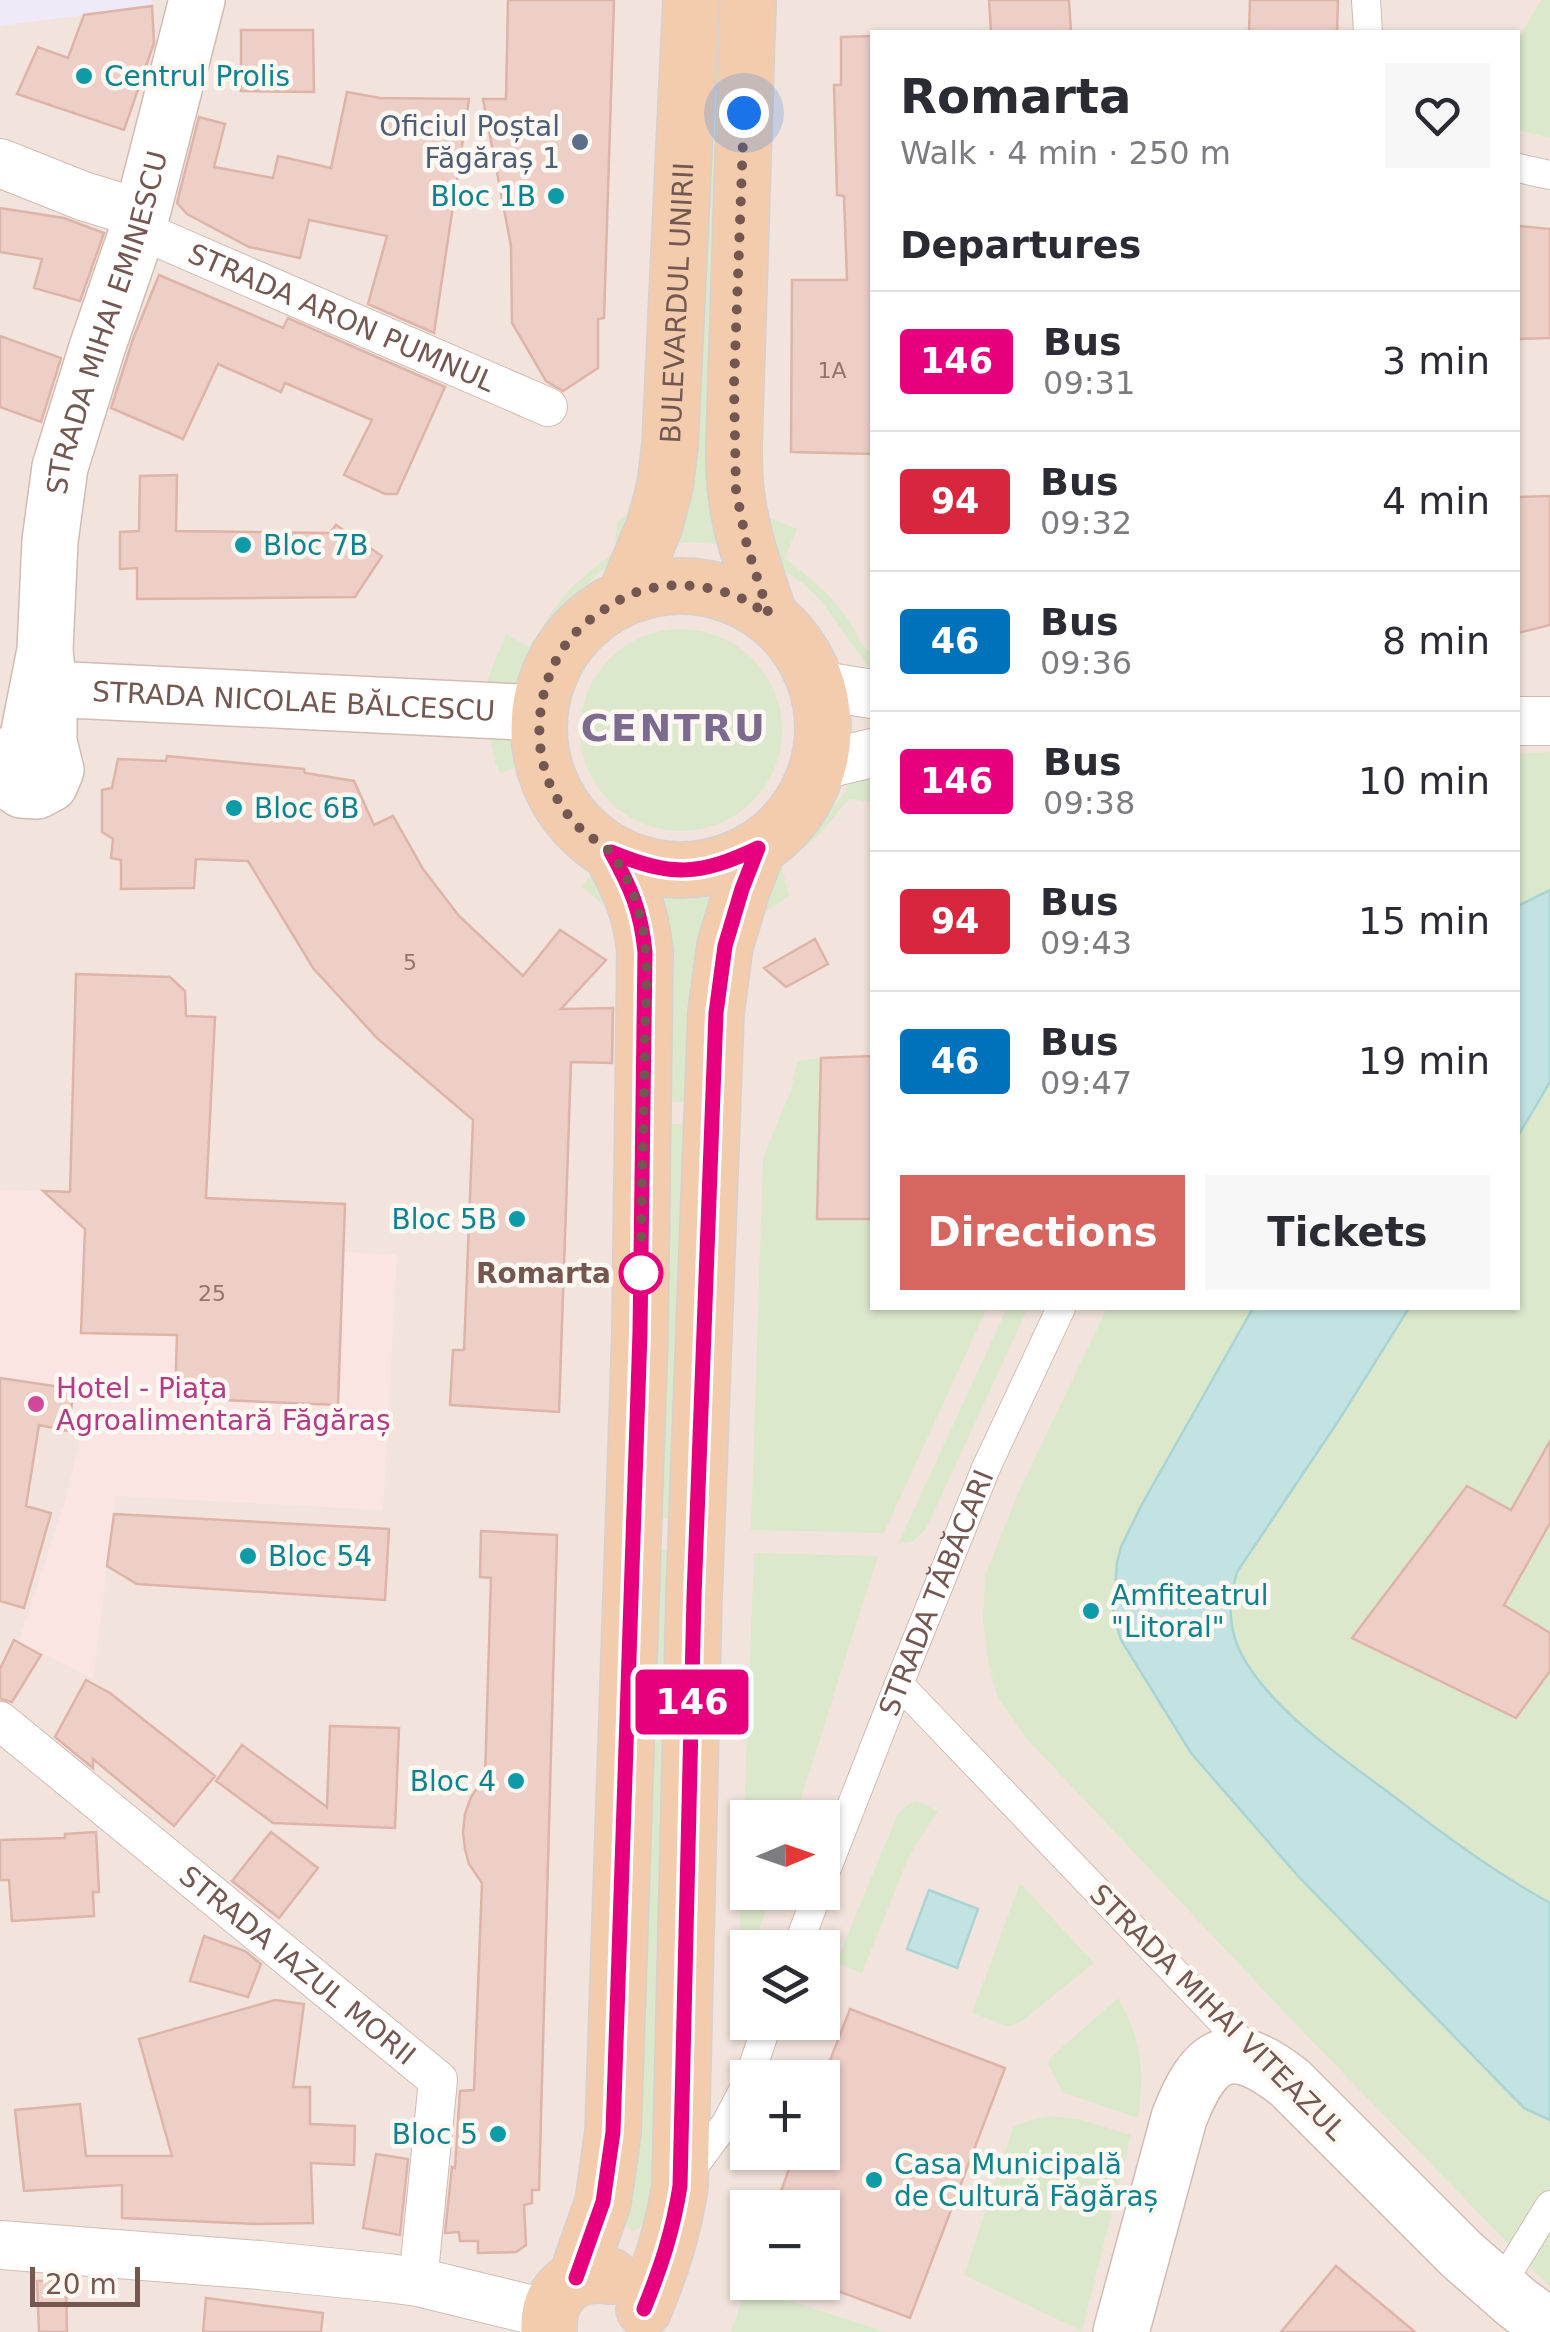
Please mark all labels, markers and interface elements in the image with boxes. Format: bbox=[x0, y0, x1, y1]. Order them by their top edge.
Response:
place label: Centrul Prolis bbox=[104, 60, 290, 93]
button: heart bbox=[1385, 63, 1490, 168]
marker: Centrul Prolis bbox=[73, 65, 95, 87]
text: Romarta bbox=[900, 68, 1131, 124]
your location bbox=[719, 88, 769, 138]
place label: Oficiul Poștal Făgăraș 1 bbox=[379, 110, 560, 175]
marker: Oficiul Poștal Făgăraș 1 bbox=[569, 131, 591, 153]
text: Walk · 4 min · 250 m bbox=[900, 134, 1231, 172]
street label: STRADA MIHAI EMINESCU bbox=[40, 148, 174, 497]
street label: BULEVARDUL UNIRII bbox=[654, 161, 700, 444]
place label: Bloc 1B bbox=[431, 180, 536, 213]
marker: Bloc 1B bbox=[545, 185, 567, 207]
text: Departures bbox=[900, 223, 1141, 267]
street label: STRADA ARON PUMNUL bbox=[183, 237, 500, 399]
text: Bus bbox=[1043, 320, 1122, 364]
text: 3 min bbox=[1382, 339, 1490, 383]
text: 146 bbox=[920, 341, 993, 381]
house number: 1A bbox=[817, 358, 847, 383]
text: 09:31 bbox=[1043, 364, 1135, 402]
text: Bus bbox=[1040, 460, 1119, 504]
text: 4 min bbox=[1382, 479, 1490, 523]
text: 94 bbox=[931, 481, 979, 521]
text: 09:32 bbox=[1040, 504, 1132, 542]
place label: Bloc 7B bbox=[263, 529, 368, 562]
marker: Bloc 7B bbox=[232, 534, 254, 556]
text: Bus bbox=[1040, 600, 1119, 644]
text: 8 min bbox=[1382, 619, 1490, 663]
text: 46 bbox=[931, 621, 979, 661]
text: 09:36 bbox=[1040, 644, 1132, 682]
street label: STRADA NICOLAE BĂLCESCU bbox=[91, 675, 496, 728]
district label: CENTRU bbox=[581, 706, 767, 750]
text: Bus bbox=[1043, 740, 1122, 784]
text: 10 min bbox=[1358, 759, 1490, 803]
text: 146 bbox=[920, 761, 993, 801]
text: 09:38 bbox=[1043, 784, 1135, 822]
place label: Bloc 6B bbox=[254, 792, 359, 825]
marker: Bloc 6B bbox=[223, 797, 245, 819]
text: Bus bbox=[1040, 880, 1119, 924]
text: 15 min bbox=[1358, 899, 1490, 943]
text: 94 bbox=[931, 901, 979, 941]
text: 09:43 bbox=[1040, 924, 1132, 962]
house number: 5 bbox=[403, 950, 417, 975]
text: Bus bbox=[1040, 1020, 1119, 1064]
text: 19 min bbox=[1358, 1039, 1490, 1083]
text: 46 bbox=[931, 1041, 979, 1081]
text: 09:47 bbox=[1040, 1064, 1132, 1102]
button: Directions bbox=[900, 1175, 1185, 1290]
button: Tickets bbox=[1205, 1175, 1490, 1290]
place label: Bloc 5B bbox=[392, 1203, 497, 1236]
marker: Bloc 5B bbox=[506, 1208, 528, 1230]
marker: Romarta bbox=[620, 1252, 662, 1294]
place label: Romarta bbox=[476, 1257, 611, 1290]
house number: 25 bbox=[198, 1281, 226, 1306]
place label: Hotel - Piața Agroalimentară Făgăraș bbox=[56, 1372, 391, 1437]
marker: Hotel - Piața Agroalimentară Făgăraș bbox=[25, 1393, 47, 1415]
street label: STRADA TĂBĂCARI bbox=[872, 1465, 1001, 1721]
place label: Bloc 54 bbox=[268, 1540, 372, 1573]
marker: Bloc 54 bbox=[237, 1545, 259, 1567]
place label: Amfiteatrul "Litoral" bbox=[1111, 1579, 1268, 1644]
marker: Amfiteatrul "Litoral" bbox=[1080, 1600, 1102, 1622]
line badge: 146 bbox=[634, 1670, 750, 1734]
text: 146 bbox=[655, 1682, 729, 1722]
place label: Bloc 4 bbox=[410, 1765, 496, 1798]
marker: Bloc 4 bbox=[505, 1770, 527, 1792]
north arrow bbox=[730, 1800, 840, 1910]
map controls bbox=[730, 1800, 840, 2300]
street label: STRADA IAZUL MORII bbox=[173, 1859, 422, 2072]
street label: STRADA MIHAI VITEAZUL bbox=[1083, 1878, 1353, 2147]
button: layers bbox=[730, 1930, 840, 2040]
button: + bbox=[730, 2060, 840, 2170]
place label: Bloc 5 bbox=[392, 2118, 478, 2151]
marker: Bloc 5 bbox=[487, 2123, 509, 2145]
place label: Casa Municipală de Cultură Făgăraș bbox=[894, 2148, 1158, 2213]
marker: Casa Municipală de Cultură Făgăraș bbox=[863, 2169, 885, 2191]
button: − bbox=[730, 2190, 840, 2300]
scale bar bbox=[30, 2262, 140, 2306]
text: 20 m bbox=[45, 2268, 117, 2301]

